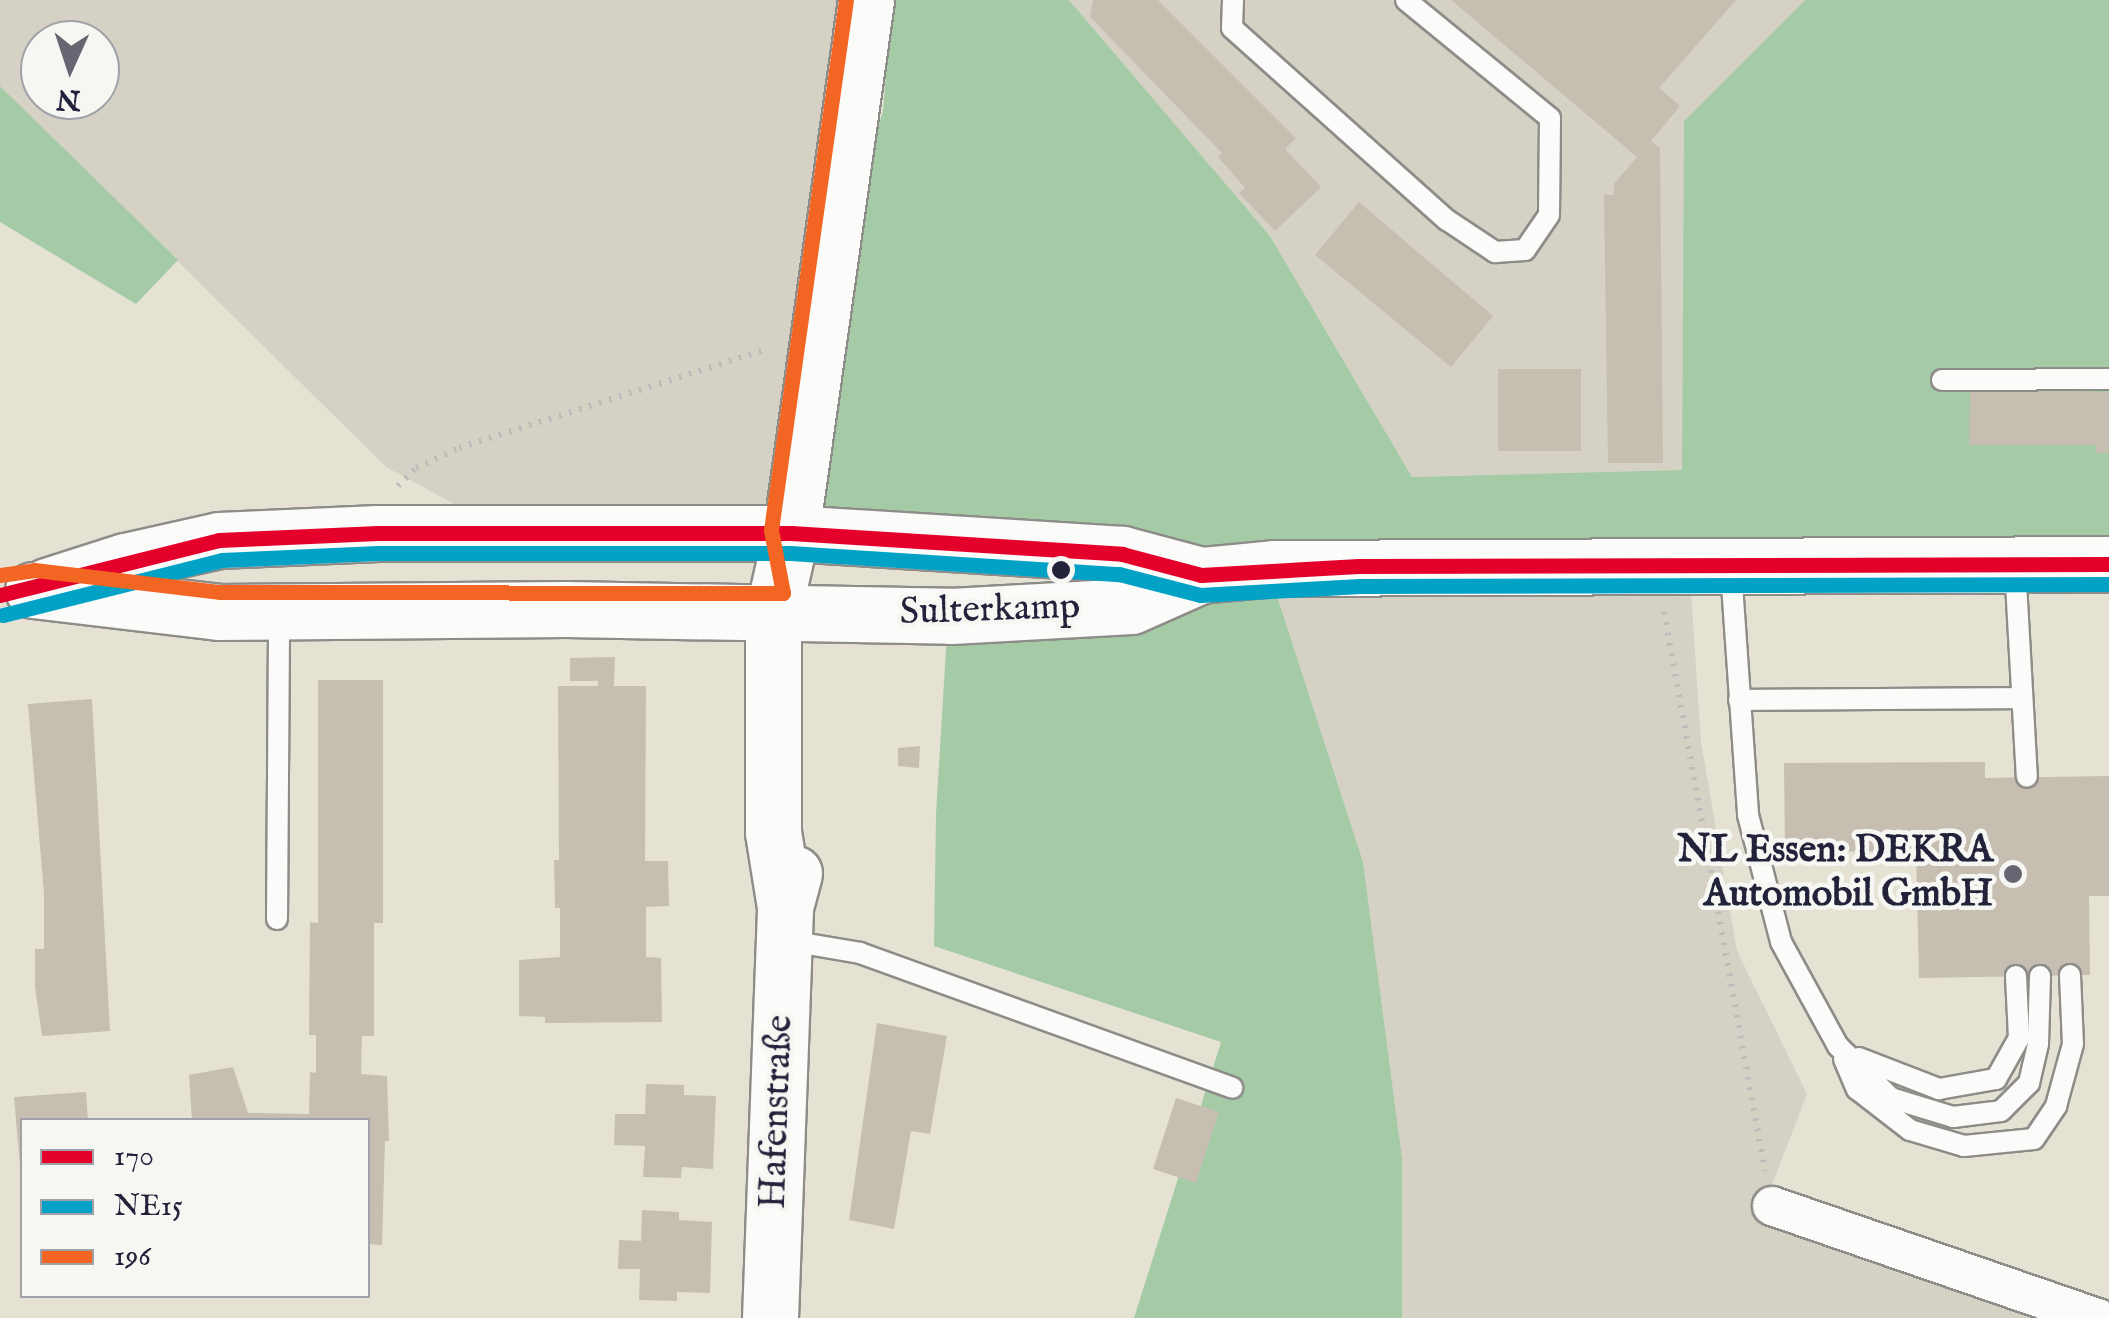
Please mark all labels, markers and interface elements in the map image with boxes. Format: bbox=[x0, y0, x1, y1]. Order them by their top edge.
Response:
north arrow bbox=[20, 20, 120, 120]
text: N bbox=[55, 80, 82, 117]
unlabelled marker bbox=[1051, 560, 1071, 580]
street label: Sulterkamp bbox=[899, 585, 1081, 637]
place label: NL Essen: DEKRA Automobil GmbH bbox=[1677, 829, 1993, 918]
marker: NL Essen: DEKRA Automobil GmbH bbox=[2002, 863, 2024, 885]
street label: Hafenstraße bbox=[752, 1014, 804, 1210]
legend bbox=[20, 1118, 370, 1298]
text: 170 bbox=[114, 1138, 154, 1176]
text: NE15 bbox=[114, 1188, 183, 1226]
text: 196 bbox=[114, 1238, 151, 1276]

